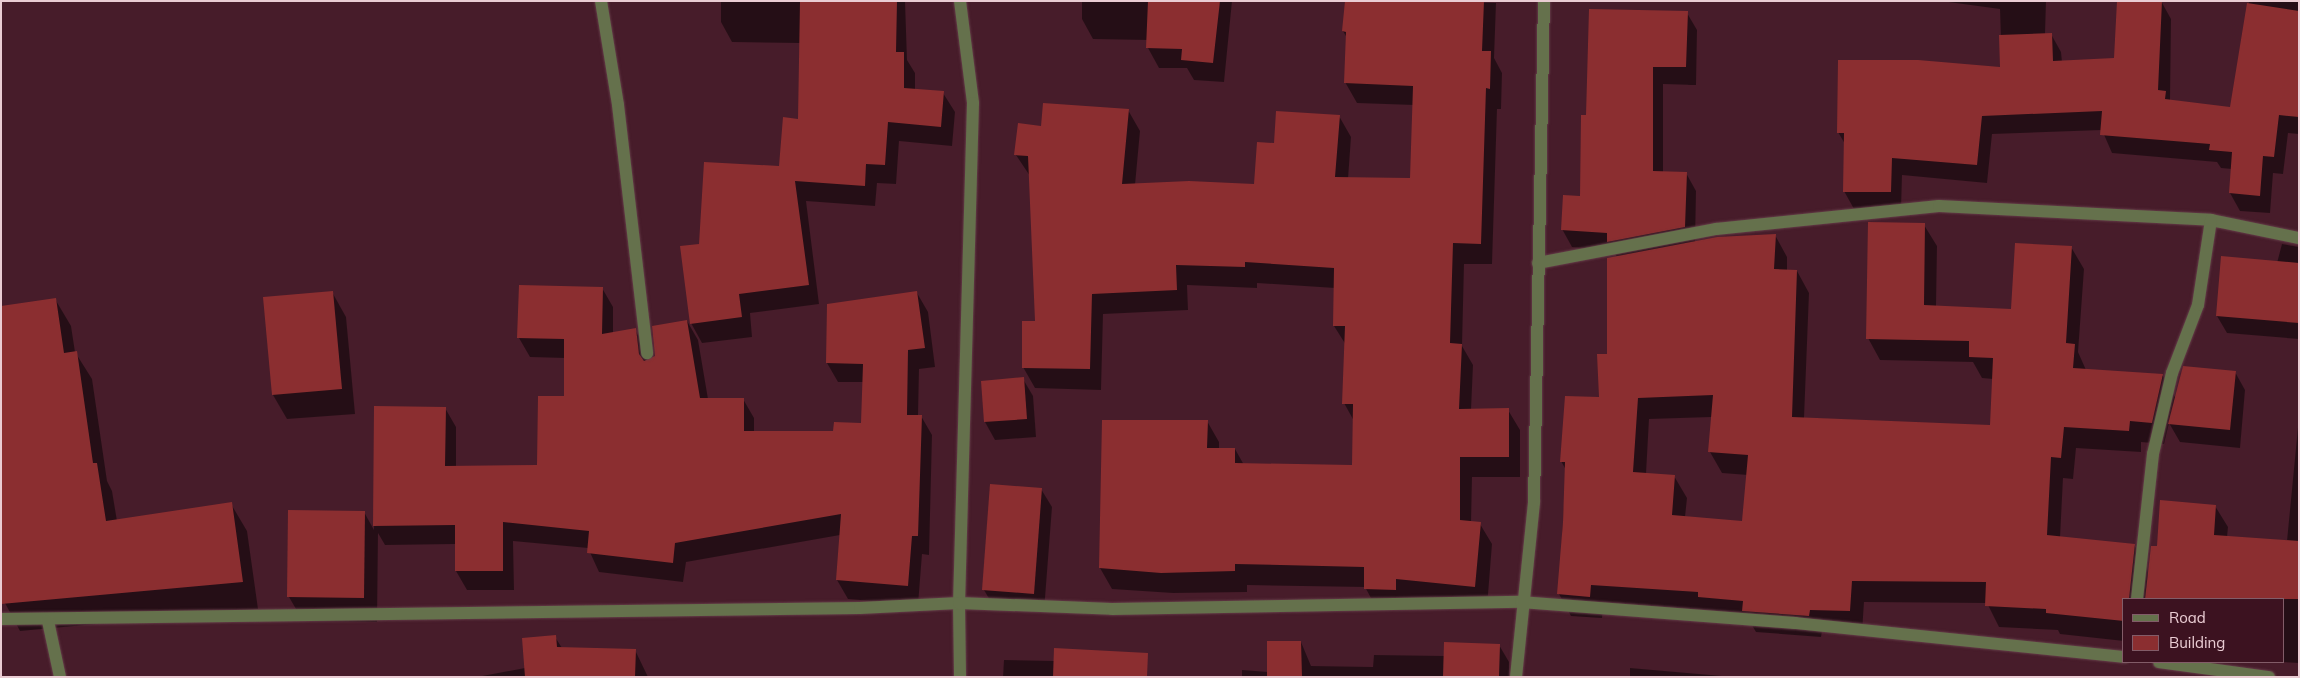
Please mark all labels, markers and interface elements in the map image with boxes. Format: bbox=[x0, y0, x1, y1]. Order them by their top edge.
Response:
legend bbox=[2122, 598, 2285, 663]
text: Road bbox=[2169, 608, 2206, 627]
text: Building bbox=[2169, 633, 2225, 652]

